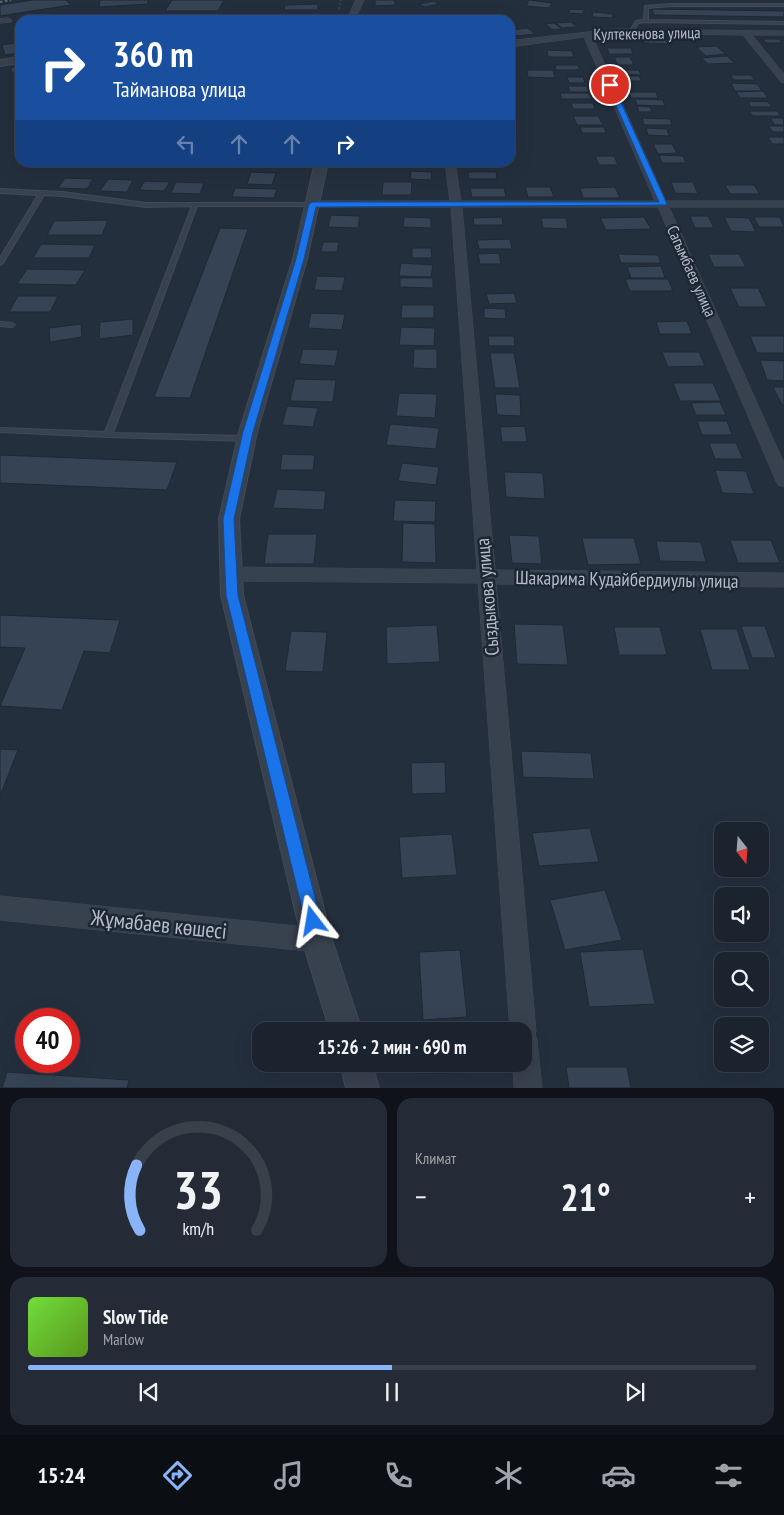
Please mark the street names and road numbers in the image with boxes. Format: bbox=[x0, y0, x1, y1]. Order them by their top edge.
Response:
street label: Култекенова улица bbox=[593, 22, 701, 44]
street label: Сагымбаев улица bbox=[663, 222, 721, 320]
street label: Сыздыкова улица bbox=[470, 537, 504, 657]
street label: Шакарима Кудайбердиулы улица bbox=[515, 565, 739, 593]
street label: Жұмабаев көшесі bbox=[89, 903, 228, 945]

